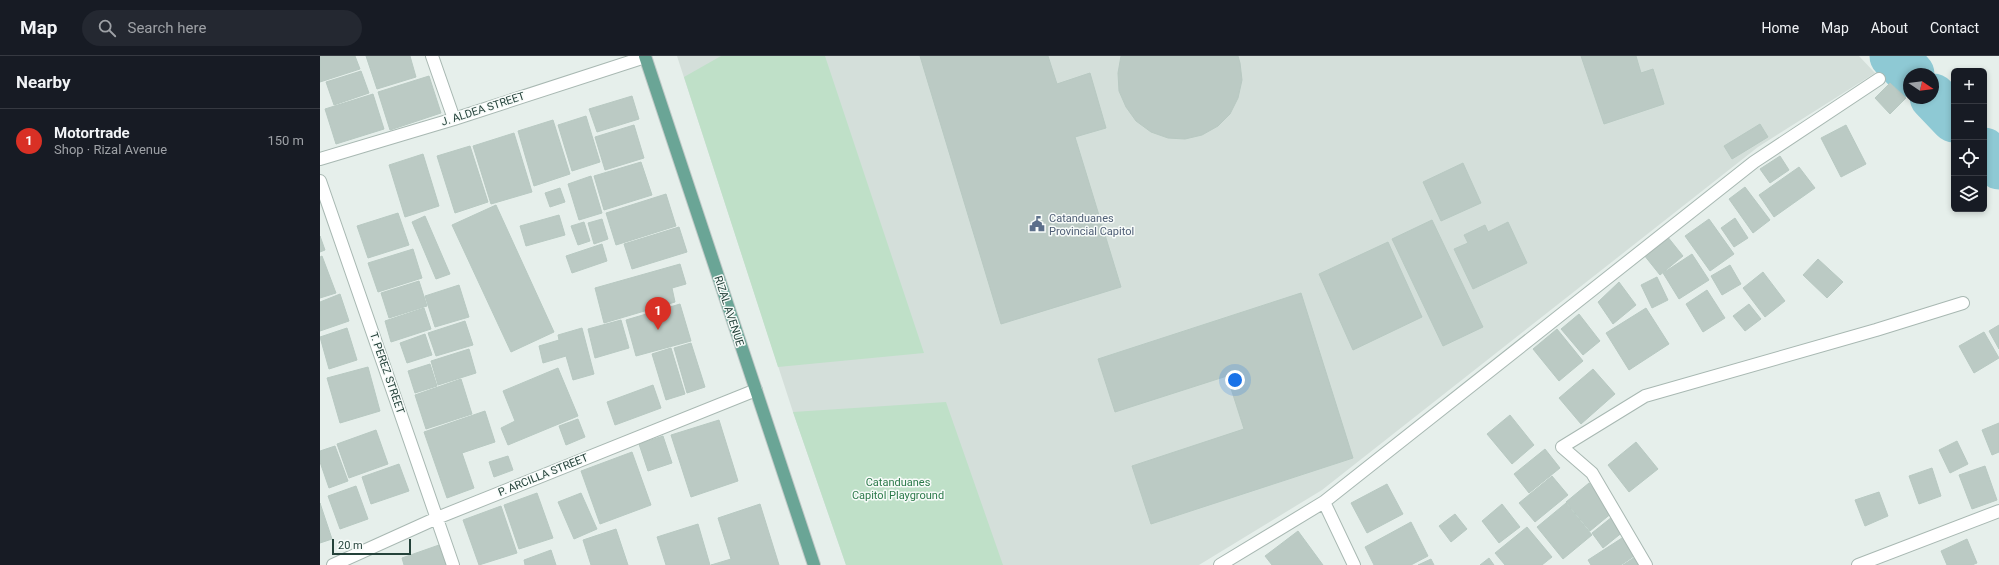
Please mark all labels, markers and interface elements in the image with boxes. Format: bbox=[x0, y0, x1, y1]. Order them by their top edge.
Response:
search box bbox=[82, 10, 362, 46]
text: Map bbox=[20, 16, 58, 39]
icon: search bbox=[96, 17, 118, 39]
text: Search here bbox=[128, 19, 206, 37]
text: Home bbox=[1761, 20, 1799, 36]
text: Map bbox=[1821, 20, 1849, 36]
text: About bbox=[1871, 20, 1908, 36]
text: Contact bbox=[1930, 20, 1979, 36]
north arrow bbox=[1903, 68, 1939, 104]
map controls bbox=[1951, 68, 1987, 212]
button: + bbox=[1951, 68, 1987, 104]
text: Nearby bbox=[16, 72, 71, 92]
street label: J. ALDEA STREET bbox=[440, 89, 527, 129]
button: − bbox=[1951, 104, 1987, 140]
text: Motortrade bbox=[54, 124, 130, 142]
text: 1 bbox=[25, 133, 33, 148]
text: 150 m bbox=[267, 133, 304, 148]
button: locate bbox=[1951, 140, 1987, 176]
text: Shop · Rizal Avenue bbox=[54, 142, 167, 157]
button: layers bbox=[1951, 176, 1987, 212]
place label: Catanduanes Provincial Capitol bbox=[1049, 212, 1134, 238]
public building icon: Catanduanes Provincial Capitol bbox=[1028, 215, 1046, 233]
street label: RIZAL AVENUE bbox=[711, 274, 747, 348]
pin: 1 bbox=[645, 297, 671, 330]
street label: T. PEREZ STREET bbox=[367, 330, 407, 416]
your location bbox=[1225, 370, 1245, 390]
street label: P. ARCILLA STREET bbox=[496, 451, 590, 499]
park label: Catanduanes Capitol Playground bbox=[852, 476, 944, 502]
scale bar bbox=[332, 537, 411, 556]
text: 20 m bbox=[338, 539, 363, 552]

